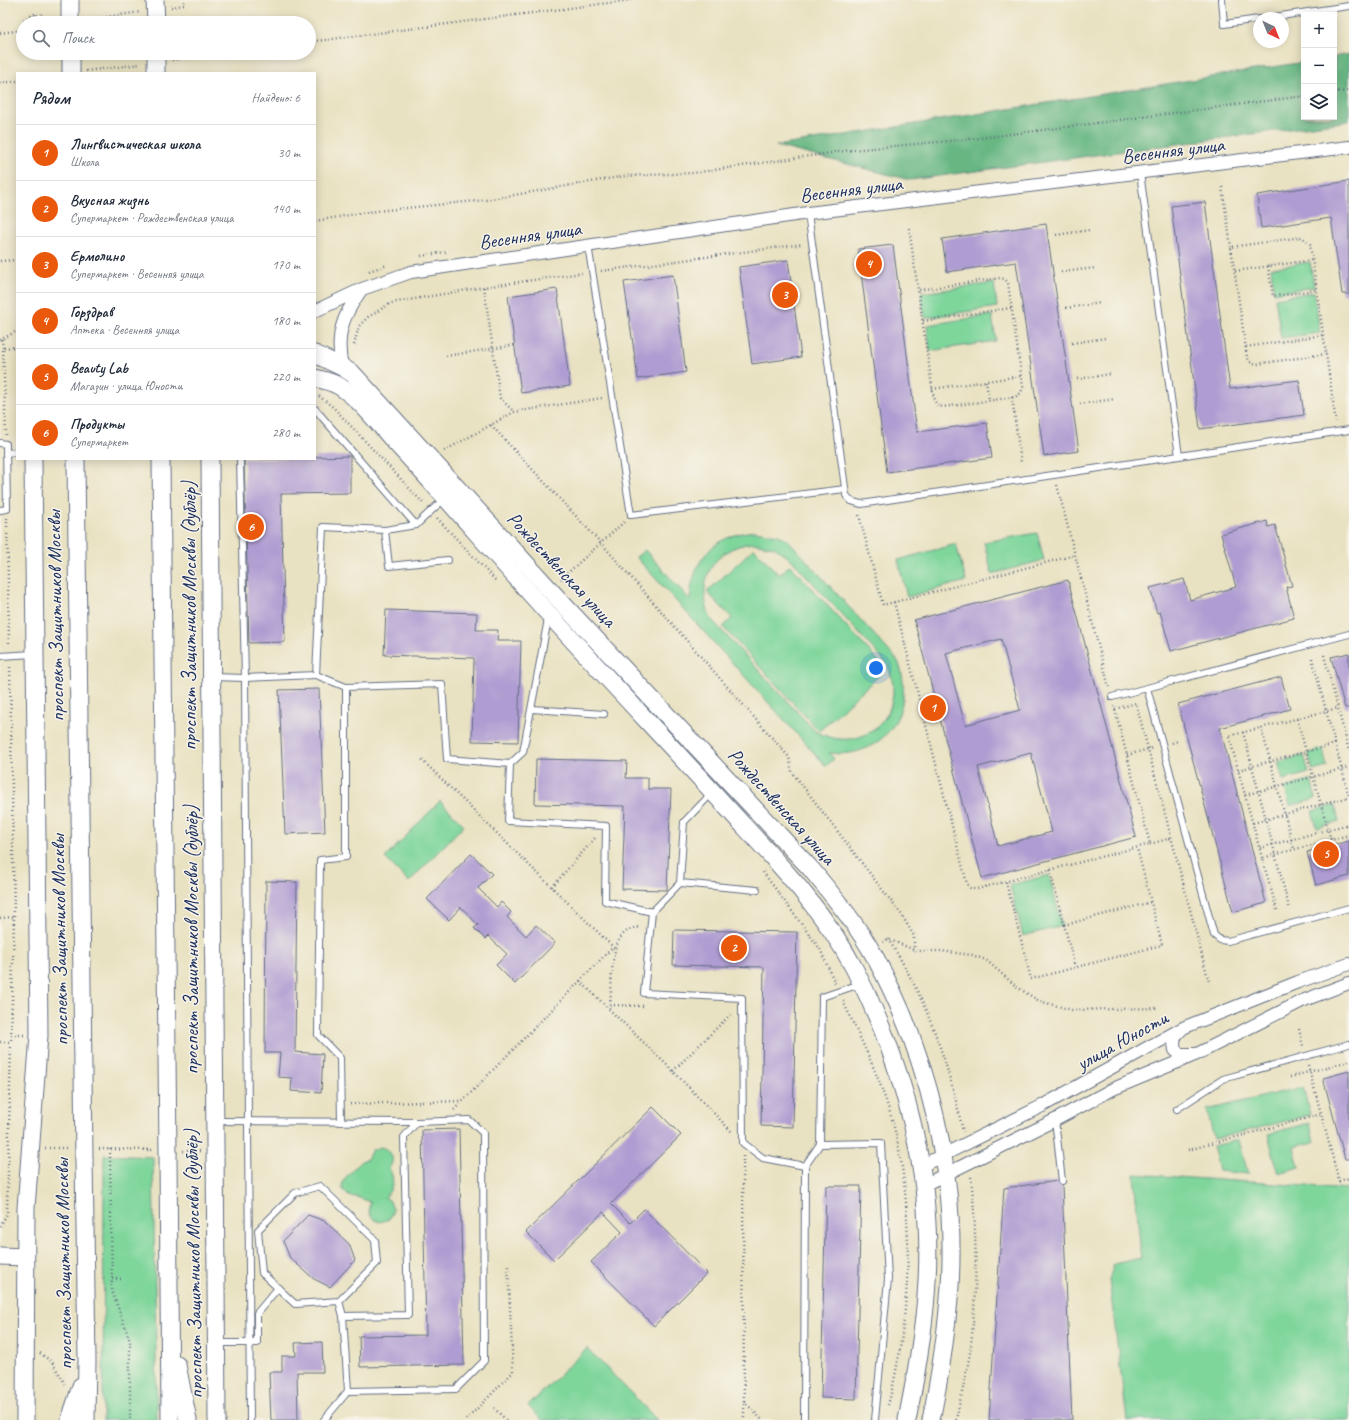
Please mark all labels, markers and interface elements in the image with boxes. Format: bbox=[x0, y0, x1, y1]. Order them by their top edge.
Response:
north arrow bbox=[1253, 12, 1289, 48]
map controls bbox=[1301, 12, 1337, 120]
button: + bbox=[1301, 12, 1337, 48]
search box bbox=[16, 16, 316, 60]
icon: search bbox=[30, 27, 52, 49]
text: Поиск bbox=[62, 29, 94, 48]
button: − bbox=[1301, 48, 1337, 84]
button: layers bbox=[1301, 84, 1337, 120]
text: Рядом bbox=[32, 88, 70, 109]
text: Найдено: 6 bbox=[252, 90, 300, 106]
street label: Весенняя улица bbox=[1120, 132, 1227, 169]
text: Лингвистическая школа bbox=[70, 135, 201, 154]
text: 1 bbox=[42, 145, 48, 161]
text: 30 m bbox=[278, 145, 300, 161]
text: Школа bbox=[70, 154, 99, 170]
street label: Весенняя улица bbox=[798, 171, 905, 208]
text: Вкусная жизнь bbox=[70, 191, 148, 210]
text: 2 bbox=[42, 201, 48, 217]
text: 140 m bbox=[272, 201, 300, 217]
text: Супермаркет · Рождественская улица bbox=[70, 210, 234, 226]
street label: Весенняя улица bbox=[477, 216, 584, 255]
text: Ермолино bbox=[70, 247, 124, 266]
pin: 4 bbox=[856, 249, 882, 279]
text: 3 bbox=[42, 257, 48, 273]
text: 170 m bbox=[272, 257, 300, 273]
text: Супермаркет · Весенняя улица bbox=[70, 266, 204, 282]
pin: 3 bbox=[772, 280, 798, 310]
text: Горздрав bbox=[70, 303, 113, 322]
text: 4 bbox=[42, 313, 48, 329]
text: 180 m bbox=[272, 313, 300, 329]
text: Аптека · Весенняя улица bbox=[70, 322, 179, 338]
text: Beauty Lab bbox=[70, 359, 128, 378]
text: 5 bbox=[42, 369, 48, 385]
text: 220 m bbox=[272, 369, 300, 385]
text: Магазин · улица Юности bbox=[70, 378, 182, 394]
text: Продукты bbox=[70, 415, 124, 434]
text: 6 bbox=[42, 425, 48, 441]
text: 280 m bbox=[272, 425, 300, 441]
text: Супермаркет bbox=[70, 434, 128, 450]
street label: проспект Защитников Москвы (дублёр) bbox=[177, 480, 202, 751]
street label: Рождественская улица bbox=[502, 506, 623, 634]
street label: проспект Защитников Москвы bbox=[41, 509, 70, 722]
pin: 6 bbox=[238, 512, 264, 542]
your location bbox=[866, 658, 886, 678]
pin: 1 bbox=[920, 693, 946, 723]
street label: Рождественская улица bbox=[723, 743, 842, 871]
street label: проспект Защитников Москвы (дублёр) bbox=[179, 804, 204, 1075]
street label: проспект Защитников Москвы bbox=[45, 833, 74, 1046]
pin: 5 bbox=[1313, 839, 1339, 869]
pin: 2 bbox=[721, 933, 747, 963]
street label: улица Юности bbox=[1071, 1004, 1174, 1076]
street label: проспект Защитников Москвы (дублёр) bbox=[179, 1128, 208, 1399]
street label: проспект Защитников Москвы bbox=[49, 1157, 78, 1370]

